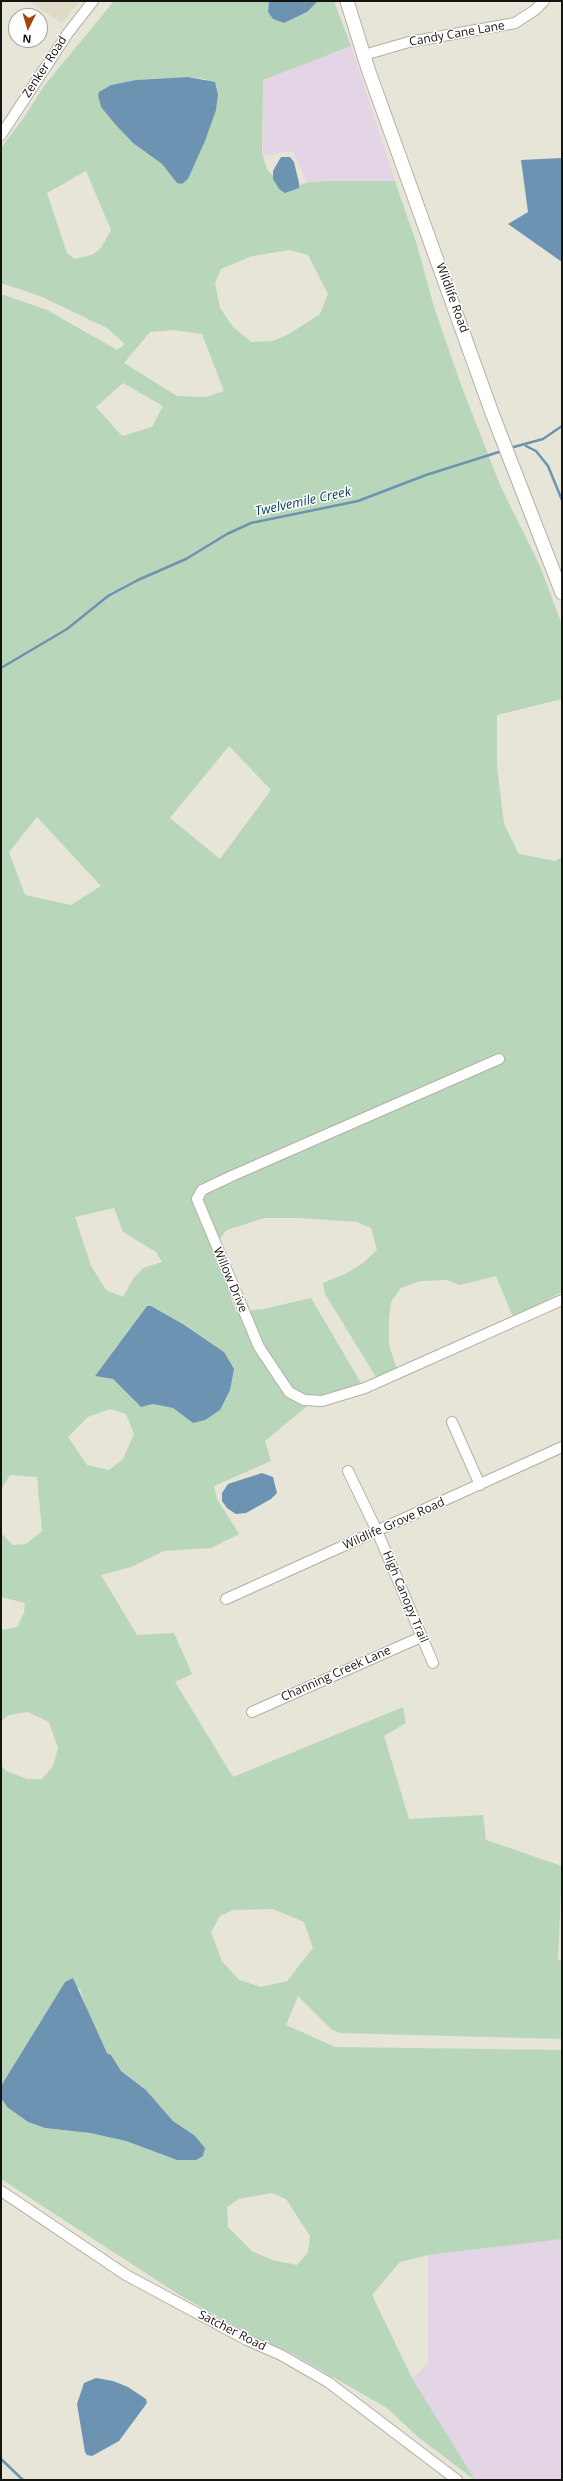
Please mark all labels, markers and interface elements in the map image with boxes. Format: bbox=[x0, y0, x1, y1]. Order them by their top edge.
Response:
north arrow bbox=[8, 8, 48, 48]
street label: Candy Cane Lane bbox=[408, 19, 506, 49]
text: N bbox=[22, 32, 32, 47]
street label: Zenker Road bbox=[20, 33, 70, 101]
street label: Wildlife Road bbox=[433, 261, 471, 335]
water label: Twelvemile Creek bbox=[254, 484, 352, 520]
street label: Willow Drive bbox=[210, 1245, 250, 1315]
street label: Wildlife Grove Road bbox=[341, 1495, 447, 1553]
street label: High Canopy Trail bbox=[379, 1549, 431, 1645]
street label: Channing Creek Lane bbox=[279, 1643, 393, 1705]
street label: Satcher Road bbox=[196, 2308, 268, 2354]

